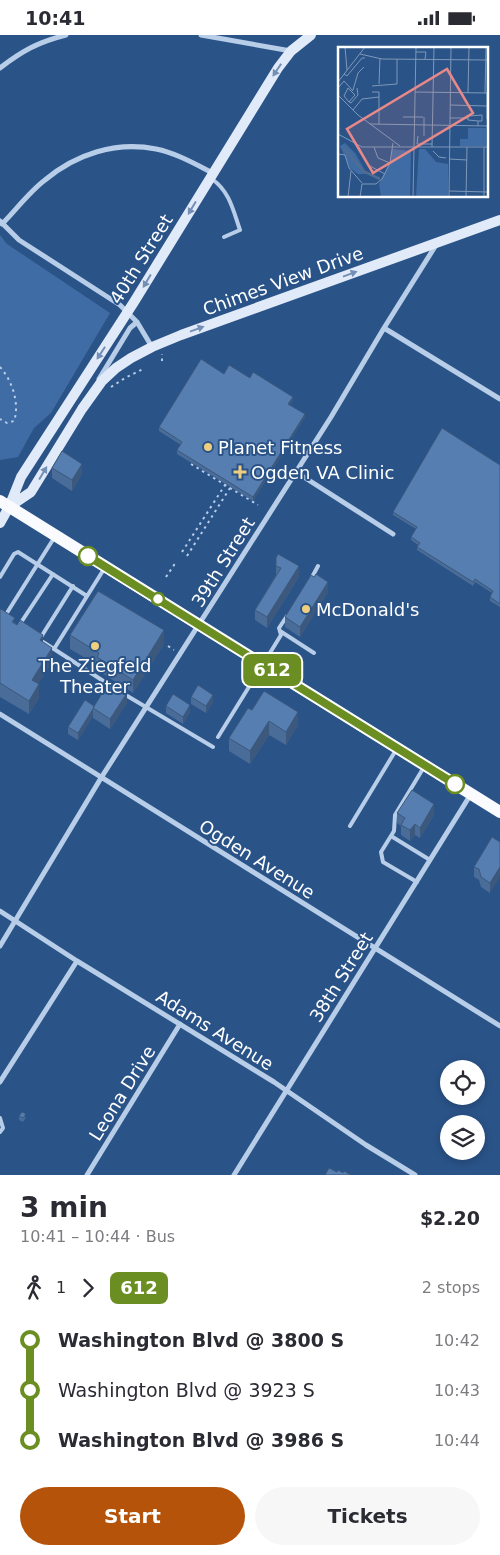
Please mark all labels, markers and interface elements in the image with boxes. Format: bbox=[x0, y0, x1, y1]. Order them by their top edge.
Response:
text: 10:41 bbox=[25, 7, 85, 29]
inset map bbox=[338, 47, 488, 197]
one-way arrow bbox=[272, 63, 282, 76]
one-way arrow bbox=[187, 201, 196, 214]
street label: 40th Street bbox=[105, 210, 177, 308]
street label: Chimes View Drive bbox=[200, 242, 366, 320]
one-way arrow bbox=[343, 270, 358, 278]
one-way arrow bbox=[143, 274, 152, 287]
one-way arrow bbox=[190, 325, 205, 333]
one-way arrow bbox=[96, 346, 106, 359]
place label: Planet Fitness bbox=[218, 437, 343, 458]
marker: Planet Fitness bbox=[202, 441, 214, 453]
place label: Ogden VA Clinic bbox=[251, 462, 394, 483]
marker: Ogden VA Clinic bbox=[233, 465, 247, 479]
one-way arrow bbox=[38, 466, 47, 479]
street label: 39th Street bbox=[187, 513, 259, 611]
unlabelled marker bbox=[78, 546, 98, 566]
unlabelled marker bbox=[151, 592, 165, 606]
place label: McDonald's bbox=[316, 599, 420, 620]
marker: McDonald's bbox=[300, 603, 312, 615]
marker: The Ziegfeld Theater bbox=[89, 640, 101, 652]
line badge: 612 bbox=[243, 654, 301, 686]
place label: The Ziegfeld Theater bbox=[38, 655, 151, 697]
text: 612 bbox=[253, 659, 291, 680]
unlabelled marker bbox=[445, 774, 465, 794]
street label: Ogden Avenue bbox=[195, 815, 319, 903]
street label: 38th Street bbox=[305, 928, 377, 1026]
street label: Adams Avenue bbox=[153, 986, 277, 1074]
street label: Leona Drive bbox=[84, 1042, 160, 1144]
map controls bbox=[440, 1060, 485, 1160]
button: locate bbox=[440, 1060, 485, 1105]
button: layers bbox=[440, 1115, 485, 1160]
text: 3 min bbox=[20, 1191, 108, 1224]
text: $2.20 bbox=[420, 1207, 480, 1229]
text: 10:41 – 10:44 · Bus bbox=[20, 1227, 175, 1246]
icon: walk bbox=[20, 1274, 48, 1302]
icon: forward bbox=[74, 1274, 102, 1302]
text: 612 bbox=[120, 1277, 158, 1298]
text: 1 bbox=[56, 1278, 66, 1297]
text: 2 stops bbox=[422, 1278, 480, 1297]
text: Washington Blvd @ 3800 S bbox=[58, 1329, 344, 1351]
text: 10:42 bbox=[434, 1331, 480, 1350]
text: Washington Blvd @ 3923 S bbox=[58, 1379, 315, 1401]
text: 10:43 bbox=[434, 1381, 480, 1400]
text: Washington Blvd @ 3986 S bbox=[58, 1429, 344, 1451]
text: 10:44 bbox=[434, 1431, 480, 1450]
button: Start bbox=[20, 1487, 245, 1545]
button: Tickets bbox=[255, 1487, 480, 1545]

